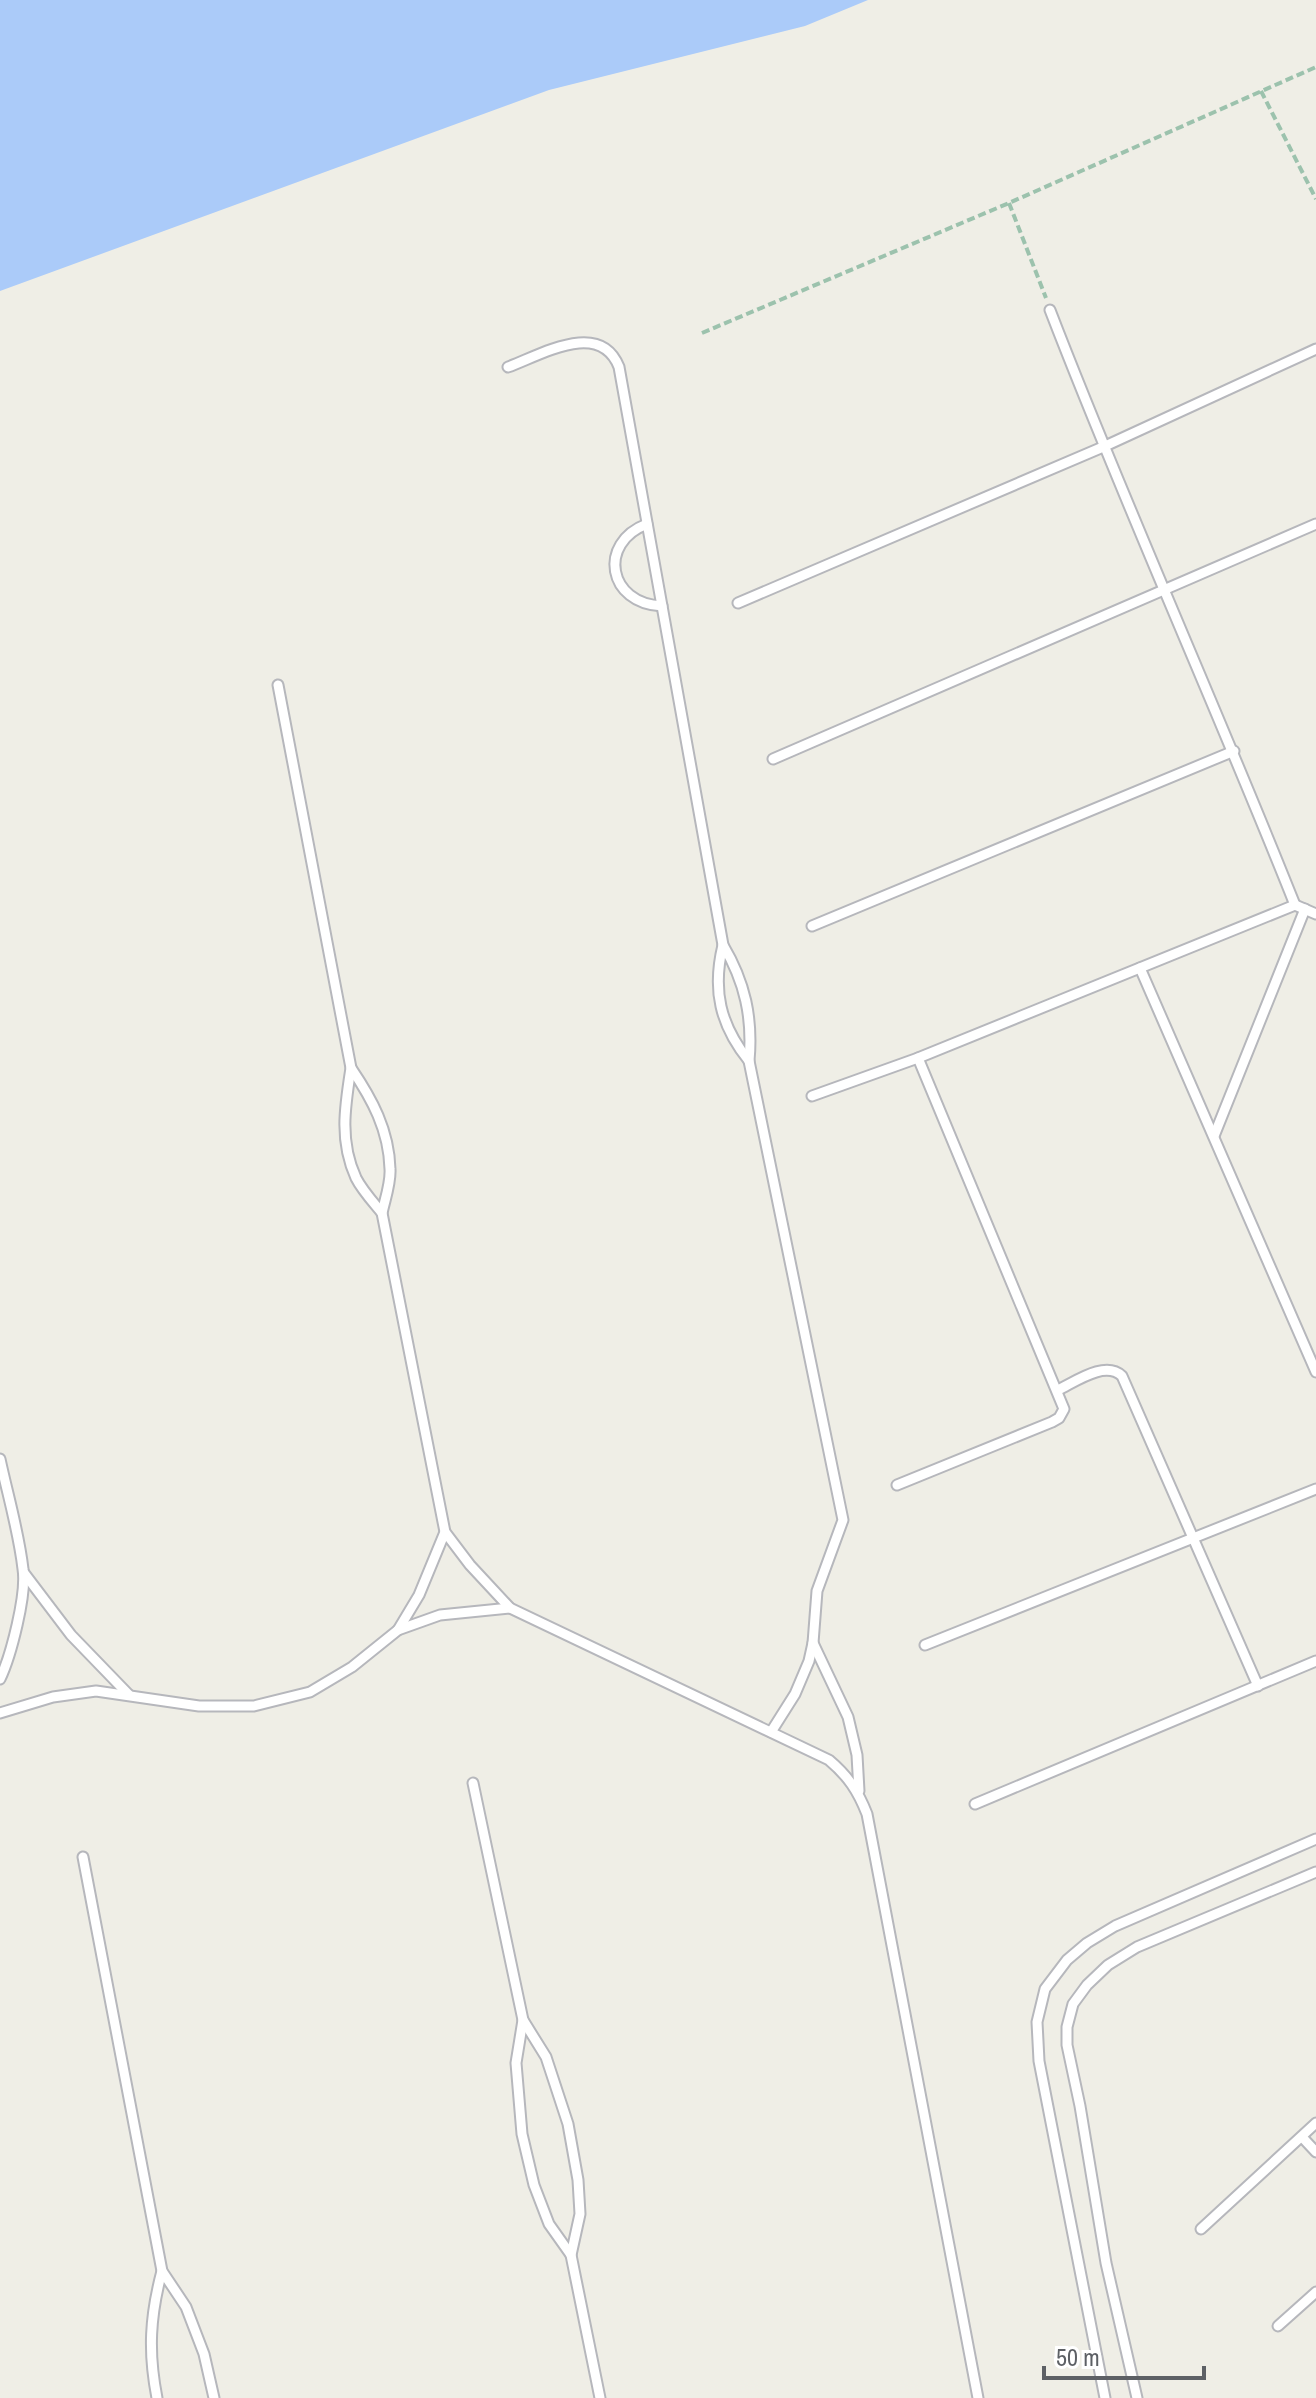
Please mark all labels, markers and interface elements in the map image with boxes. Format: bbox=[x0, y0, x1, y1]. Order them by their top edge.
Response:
scale bar bbox=[1044, 2330, 1204, 2380]
text: 50 m bbox=[1056, 2341, 1100, 2373]

